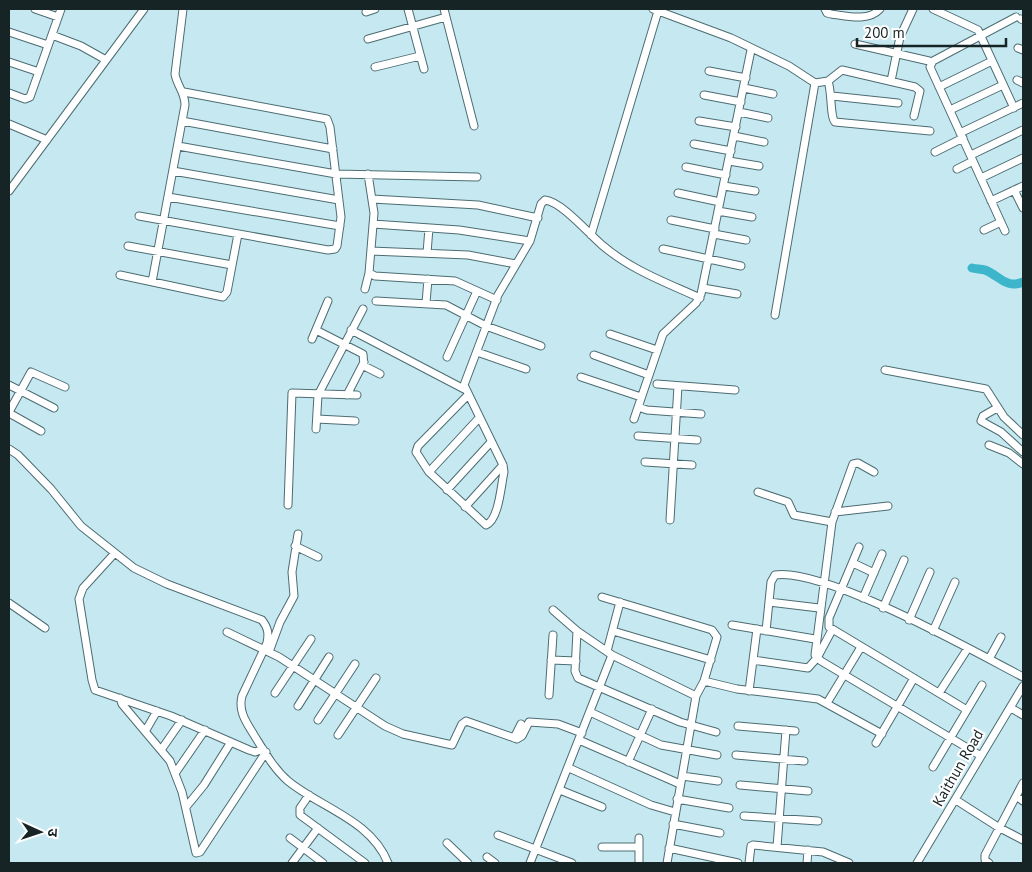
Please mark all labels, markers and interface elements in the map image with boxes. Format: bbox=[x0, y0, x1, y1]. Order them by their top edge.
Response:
scale bar bbox=[857, 15, 1006, 47]
text: 200 m bbox=[864, 23, 905, 42]
street label: Kaithun Road bbox=[928, 726, 987, 810]
north arrow bbox=[15, 807, 65, 857]
text: उ bbox=[44, 828, 62, 838]

